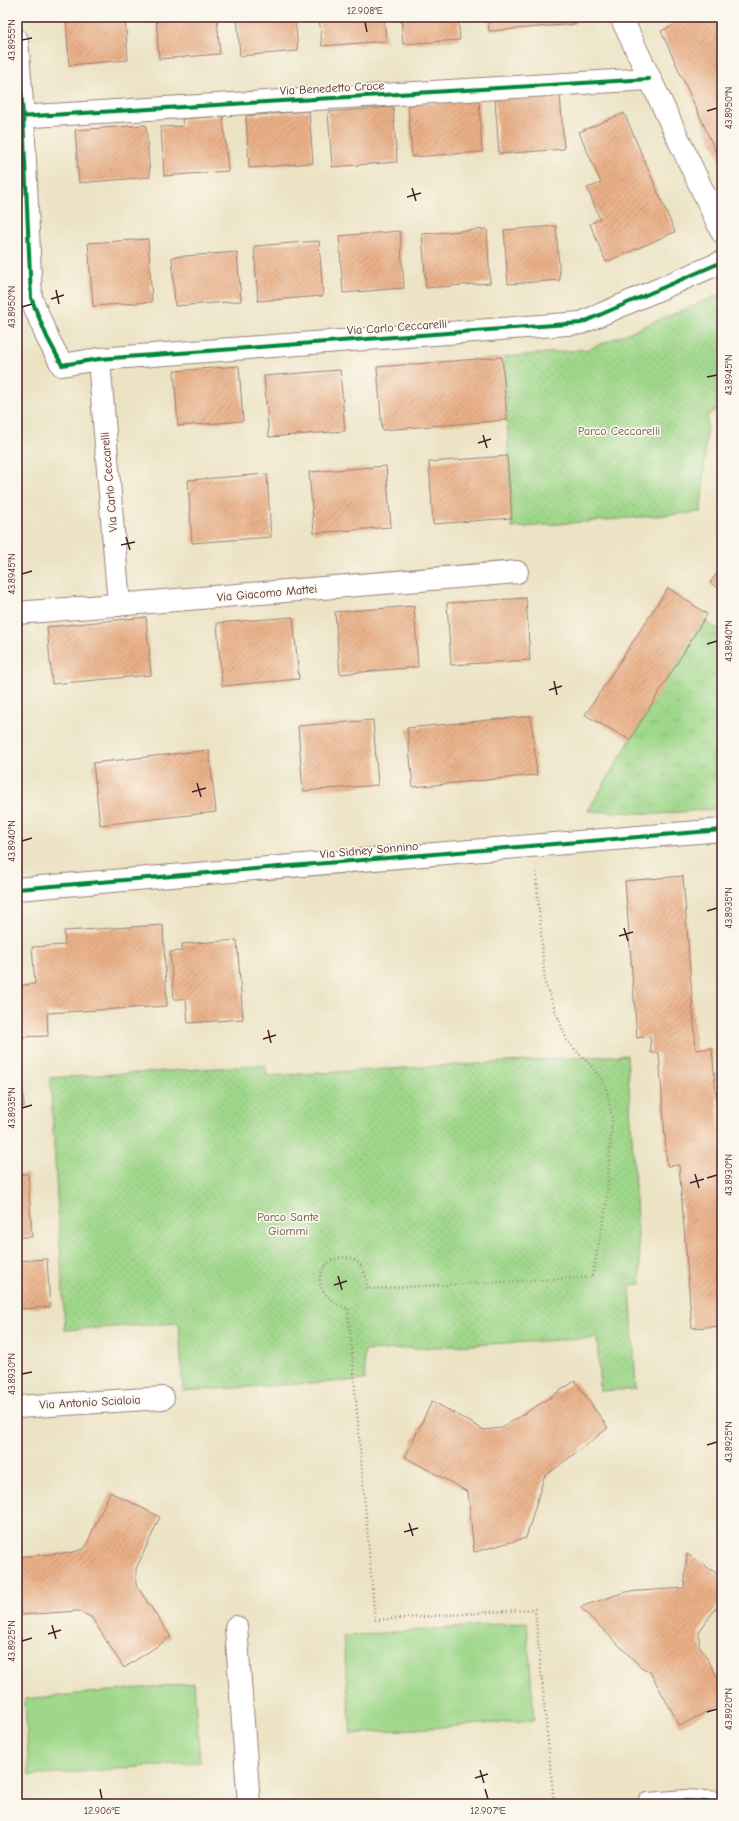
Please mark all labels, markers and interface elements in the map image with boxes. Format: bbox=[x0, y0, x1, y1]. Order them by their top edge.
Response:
text: 12.908°E bbox=[347, 5, 383, 17]
text: 43.8955°N bbox=[6, 19, 18, 61]
street label: Via Benedetto Croce bbox=[279, 78, 385, 98]
text: 43.8950°N bbox=[723, 87, 735, 129]
text: 43.8950°N bbox=[6, 286, 18, 328]
street label: Via Carlo Ceccarelli bbox=[346, 317, 448, 337]
text: 43.8945°N bbox=[723, 354, 735, 396]
park label: Parco Ceccarelli bbox=[578, 424, 660, 438]
street label: Via Carlo Ceccarelli bbox=[98, 431, 120, 533]
text: 43.8945°N bbox=[6, 553, 18, 595]
street label: Via Giacomo Mattei bbox=[216, 582, 318, 604]
text: 43.8940°N bbox=[723, 620, 735, 662]
text: 43.8940°N bbox=[6, 820, 18, 862]
street label: Via Sidney Sonnino bbox=[319, 839, 419, 861]
text: 43.8935°N bbox=[723, 887, 735, 929]
text: 43.8935°N bbox=[6, 1087, 18, 1129]
text: 43.8930°N bbox=[723, 1154, 735, 1196]
park label: Parco Sante Giommi bbox=[257, 1210, 319, 1238]
text: 43.8930°N bbox=[6, 1353, 18, 1395]
street label: Via Antonio Scialoia bbox=[39, 1392, 141, 1412]
text: 43.8925°N bbox=[723, 1421, 735, 1463]
text: 43.8925°N bbox=[6, 1620, 18, 1662]
text: 43.8920°N bbox=[723, 1688, 735, 1730]
text: 12.906°E bbox=[84, 1805, 120, 1817]
text: 12.907°E bbox=[470, 1805, 506, 1817]

